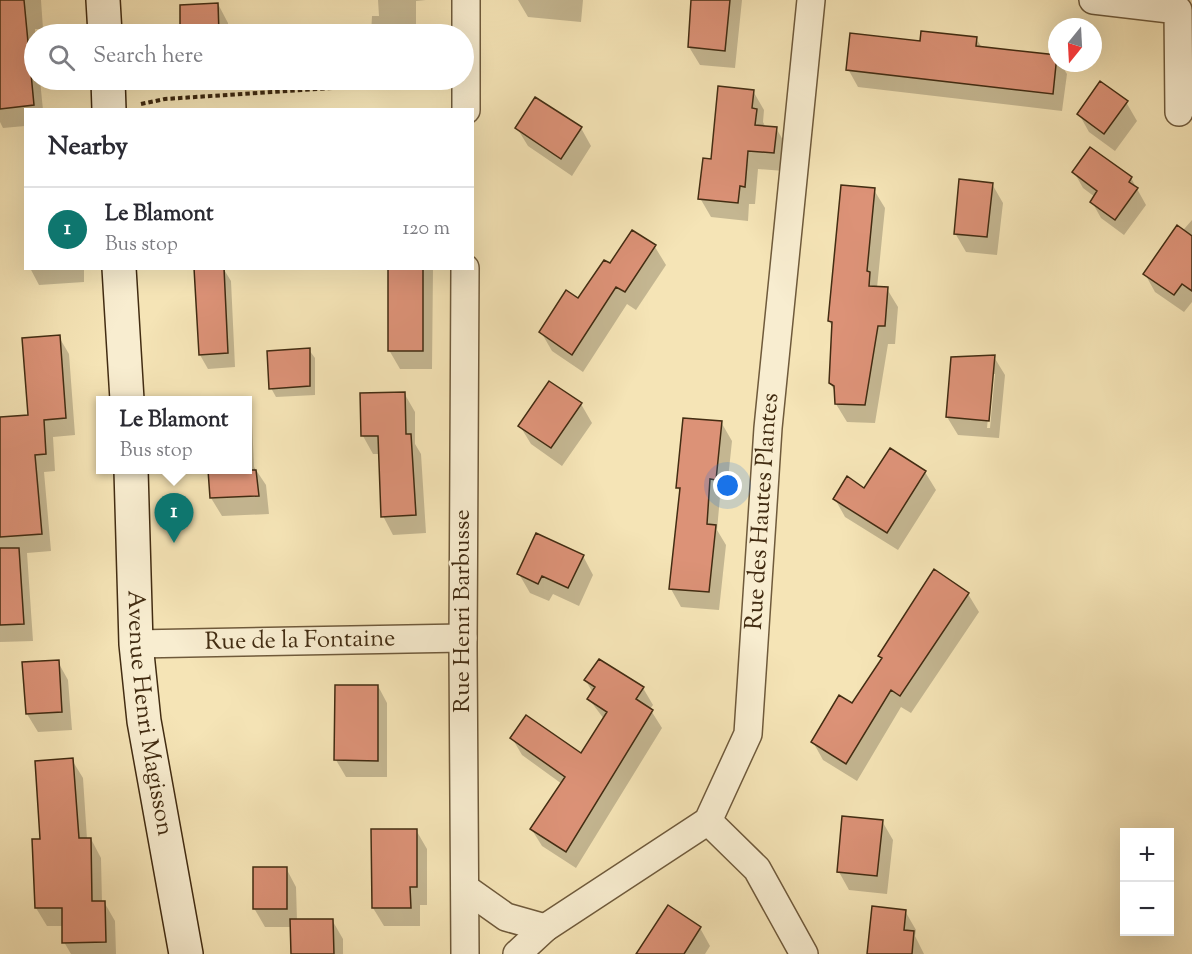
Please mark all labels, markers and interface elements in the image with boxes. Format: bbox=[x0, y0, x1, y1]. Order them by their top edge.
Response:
north arrow bbox=[1048, 18, 1102, 72]
search box bbox=[24, 24, 474, 90]
icon: search bbox=[45, 41, 78, 74]
text: Search here bbox=[93, 41, 203, 73]
text: Nearby bbox=[48, 129, 128, 166]
text: Le Blamont bbox=[105, 199, 214, 231]
text: 1 bbox=[64, 215, 71, 244]
text: 120 m bbox=[402, 215, 450, 244]
text: Bus stop bbox=[105, 231, 178, 260]
street label: Rue des Hautes Plantes bbox=[738, 391, 788, 631]
popup bbox=[96, 396, 252, 474]
text: Le Blamont bbox=[120, 405, 228, 437]
text: Bus stop bbox=[120, 437, 193, 466]
your location bbox=[713, 471, 742, 500]
pin: 1 bbox=[154, 494, 194, 543]
street label: Rue Henri Barbusse bbox=[446, 509, 480, 713]
street label: Avenue Henri Magisson bbox=[117, 589, 181, 839]
street label: Rue de la Fontaine bbox=[204, 622, 396, 660]
map controls bbox=[1120, 828, 1174, 936]
button: + bbox=[1120, 828, 1174, 882]
button: − bbox=[1120, 882, 1174, 936]

